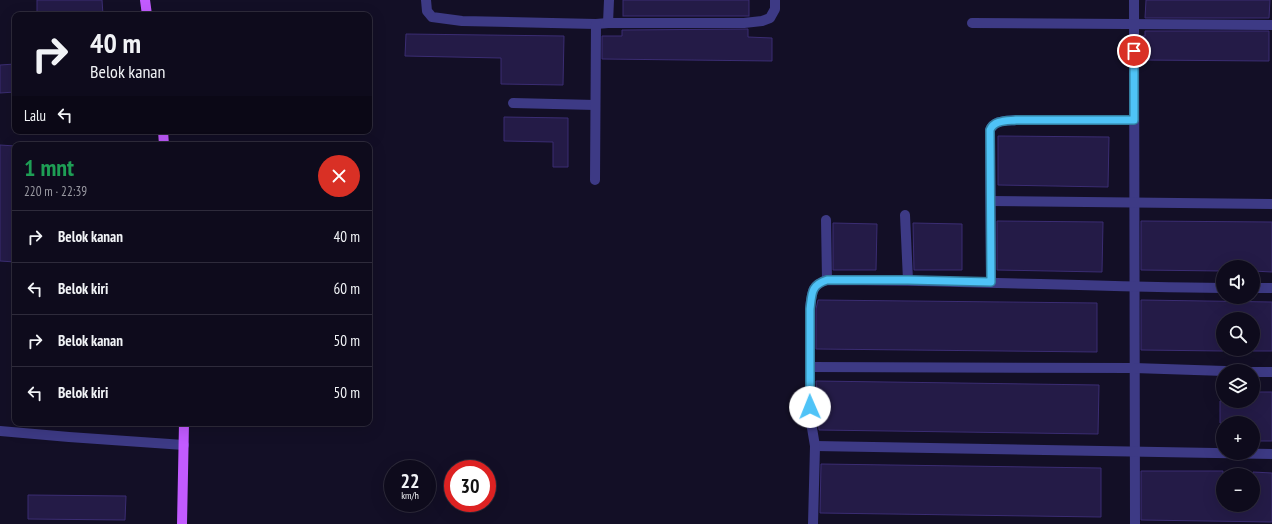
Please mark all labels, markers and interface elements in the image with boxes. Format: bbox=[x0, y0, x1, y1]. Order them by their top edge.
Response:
text: 40 m bbox=[90, 24, 141, 61]
icon: right bbox=[24, 28, 76, 80]
pin bbox=[1117, 34, 1151, 68]
icon: arrive bbox=[1123, 40, 1145, 62]
text: Belok kanan bbox=[90, 60, 165, 83]
icon: left bbox=[54, 104, 76, 126]
text: Lalu bbox=[24, 106, 46, 125]
text: 1 mnt bbox=[24, 152, 74, 183]
button: close bbox=[318, 155, 360, 197]
text: 220 m · 22:39 bbox=[24, 183, 87, 200]
icon: right bbox=[24, 226, 46, 248]
text: Belok kanan bbox=[58, 227, 123, 246]
text: 40 m bbox=[334, 227, 360, 246]
map controls bbox=[1216, 260, 1260, 512]
button: sound bbox=[1216, 260, 1260, 304]
icon: left bbox=[24, 278, 46, 300]
text: Belok kiri bbox=[58, 279, 108, 298]
text: 60 m bbox=[334, 279, 360, 298]
button: search bbox=[1216, 312, 1260, 356]
icon: right bbox=[24, 330, 46, 352]
text: Belok kanan bbox=[58, 331, 123, 350]
text: 50 m bbox=[334, 331, 360, 350]
button: layers bbox=[1216, 364, 1260, 408]
icon: left bbox=[24, 382, 46, 404]
text: Belok kiri bbox=[58, 383, 108, 402]
text: 50 m bbox=[334, 383, 360, 402]
position arrow bbox=[789, 386, 831, 428]
button: + bbox=[1216, 416, 1260, 460]
speed limit sign: 30 bbox=[444, 460, 496, 512]
text: 22 bbox=[400, 468, 420, 494]
button: − bbox=[1216, 468, 1260, 512]
text: km/h bbox=[401, 489, 419, 502]

